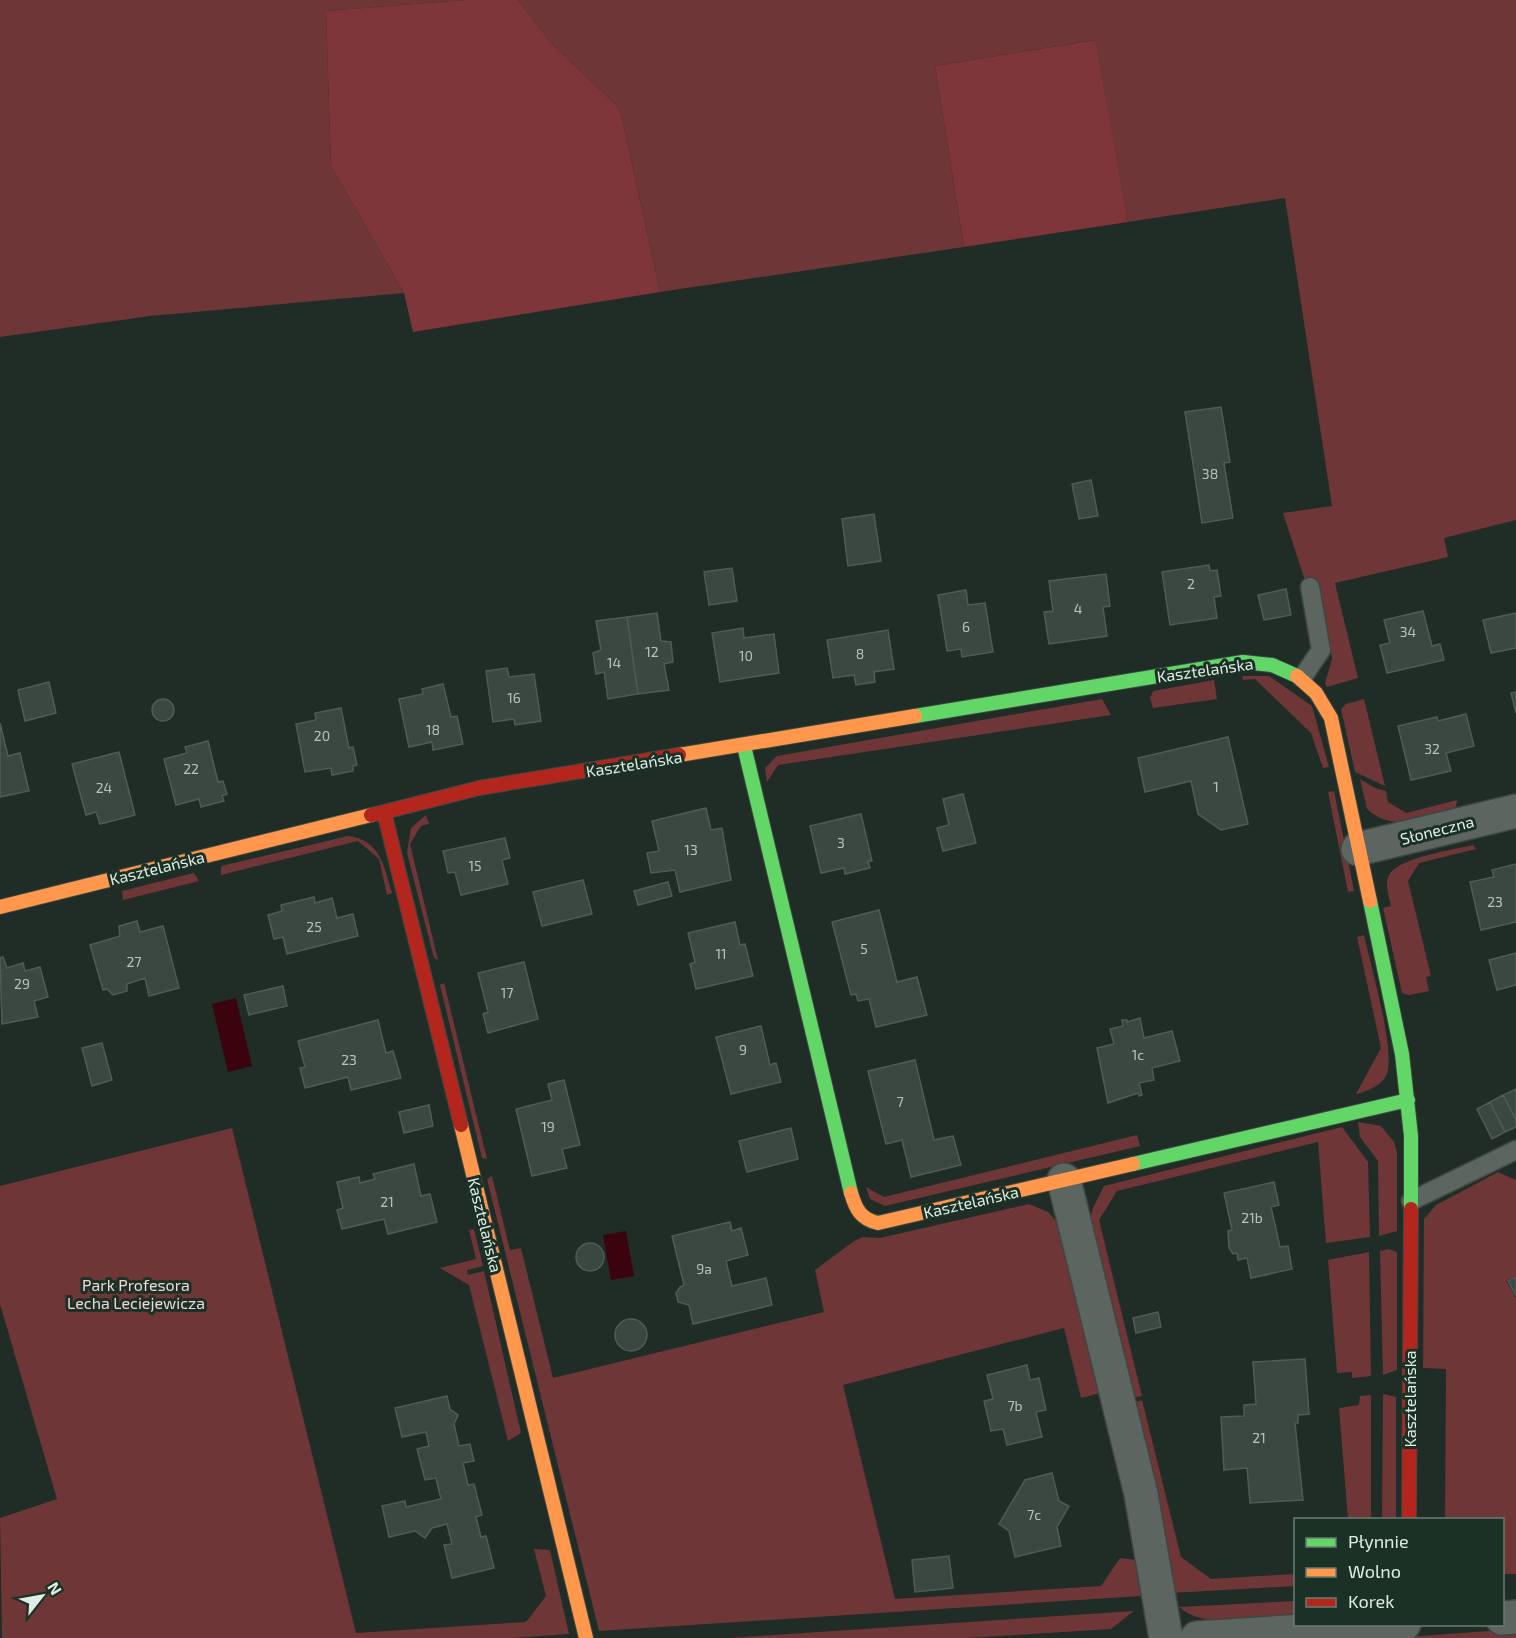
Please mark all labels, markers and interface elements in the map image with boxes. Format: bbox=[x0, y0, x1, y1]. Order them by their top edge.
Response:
house number: 38 bbox=[1202, 465, 1218, 482]
house number: 2 bbox=[1187, 575, 1195, 592]
house number: 4 bbox=[1074, 600, 1082, 617]
house number: 6 bbox=[962, 618, 970, 635]
house number: 34 bbox=[1400, 623, 1416, 640]
house number: 12 bbox=[645, 643, 659, 660]
house number: 8 bbox=[856, 645, 864, 662]
house number: 10 bbox=[739, 647, 753, 664]
street label: Kasztelańska bbox=[1156, 653, 1254, 686]
house number: 14 bbox=[607, 654, 621, 671]
house number: 16 bbox=[507, 689, 521, 706]
house number: 18 bbox=[426, 721, 440, 738]
house number: 20 bbox=[314, 727, 330, 744]
house number: 32 bbox=[1424, 740, 1440, 757]
street label: Kasztelańska bbox=[584, 747, 683, 780]
house number: 22 bbox=[183, 760, 199, 777]
house number: 1 bbox=[1213, 778, 1219, 795]
house number: 24 bbox=[96, 779, 112, 796]
street label: Słoneczna bbox=[1398, 811, 1476, 848]
house number: 3 bbox=[837, 834, 845, 851]
house number: 13 bbox=[684, 841, 698, 858]
street label: Kasztelańska bbox=[107, 847, 206, 888]
house number: 15 bbox=[468, 857, 482, 874]
house number: 23 bbox=[1487, 893, 1503, 910]
house number: 25 bbox=[306, 918, 322, 935]
house number: 5 bbox=[860, 940, 868, 957]
house number: 11 bbox=[715, 945, 727, 962]
house number: 27 bbox=[126, 953, 142, 970]
house number: 29 bbox=[14, 975, 30, 992]
house number: 17 bbox=[501, 984, 513, 1001]
house number: 9 bbox=[739, 1041, 747, 1058]
house number: 1c bbox=[1132, 1046, 1144, 1063]
house number: 23 bbox=[341, 1051, 357, 1068]
house number: 7 bbox=[896, 1093, 904, 1110]
house number: 19 bbox=[541, 1118, 555, 1135]
street label: Kasztelańska bbox=[465, 1175, 506, 1274]
street label: Kasztelańska bbox=[921, 1181, 1020, 1222]
house number: 21 bbox=[380, 1193, 394, 1210]
house number: 21b bbox=[1241, 1209, 1263, 1226]
house number: 9a bbox=[696, 1260, 712, 1277]
park label: Park Profesora Lecha Leciejewicza bbox=[67, 1275, 205, 1313]
street label: Kasztelańska bbox=[1400, 1350, 1419, 1448]
house number: 7b bbox=[1007, 1397, 1023, 1414]
house number: 21 bbox=[1252, 1429, 1266, 1446]
house number: 7c bbox=[1027, 1506, 1041, 1523]
legend bbox=[1294, 1518, 1504, 1626]
text: Płynnie bbox=[1348, 1530, 1409, 1552]
text: Wolno bbox=[1348, 1560, 1401, 1582]
north arrow bbox=[12, 1566, 72, 1626]
text: N bbox=[44, 1578, 66, 1598]
text: Korek bbox=[1348, 1590, 1394, 1612]

